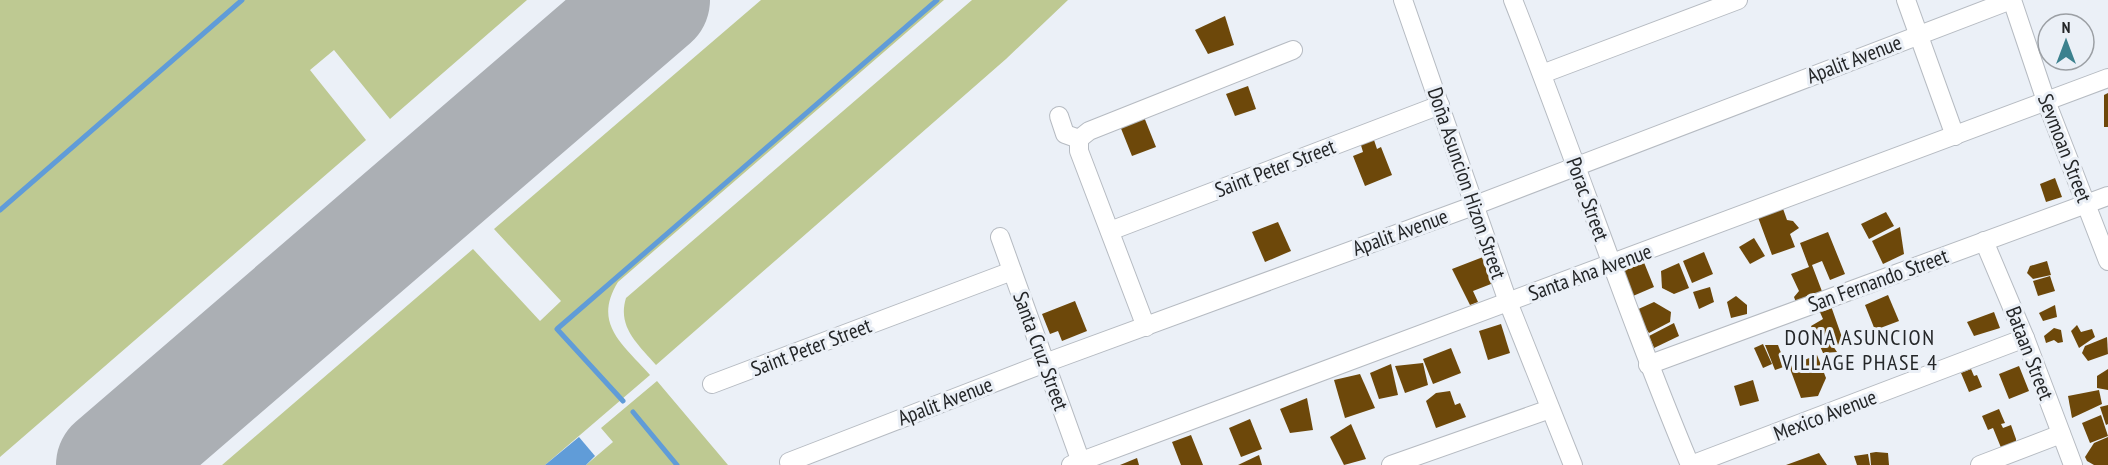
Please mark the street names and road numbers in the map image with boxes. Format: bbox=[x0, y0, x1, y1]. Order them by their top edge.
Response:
street label: Apalit Avenue bbox=[1803, 29, 1905, 89]
street label: Doña Asuncion Hizon Street bbox=[1422, 84, 1513, 283]
street label: Sevmoan Street bbox=[2032, 90, 2098, 206]
street label: Saint Peter Street bbox=[1211, 133, 1339, 203]
street label: Porac Street bbox=[1560, 153, 1616, 245]
street label: Apalit Avenue bbox=[1349, 202, 1451, 262]
street label: Santa Ana Avenue bbox=[1525, 237, 1655, 307]
street label: San Fernando Street bbox=[1804, 242, 1952, 318]
street label: Santa Cruz Street bbox=[1007, 288, 1075, 414]
street label: Bataan Street bbox=[2000, 302, 2060, 404]
street label: Saint Peter Street bbox=[747, 312, 875, 382]
street label: Apalit Avenue bbox=[894, 371, 996, 431]
street label: Mexico Avenue bbox=[1770, 383, 1880, 447]

